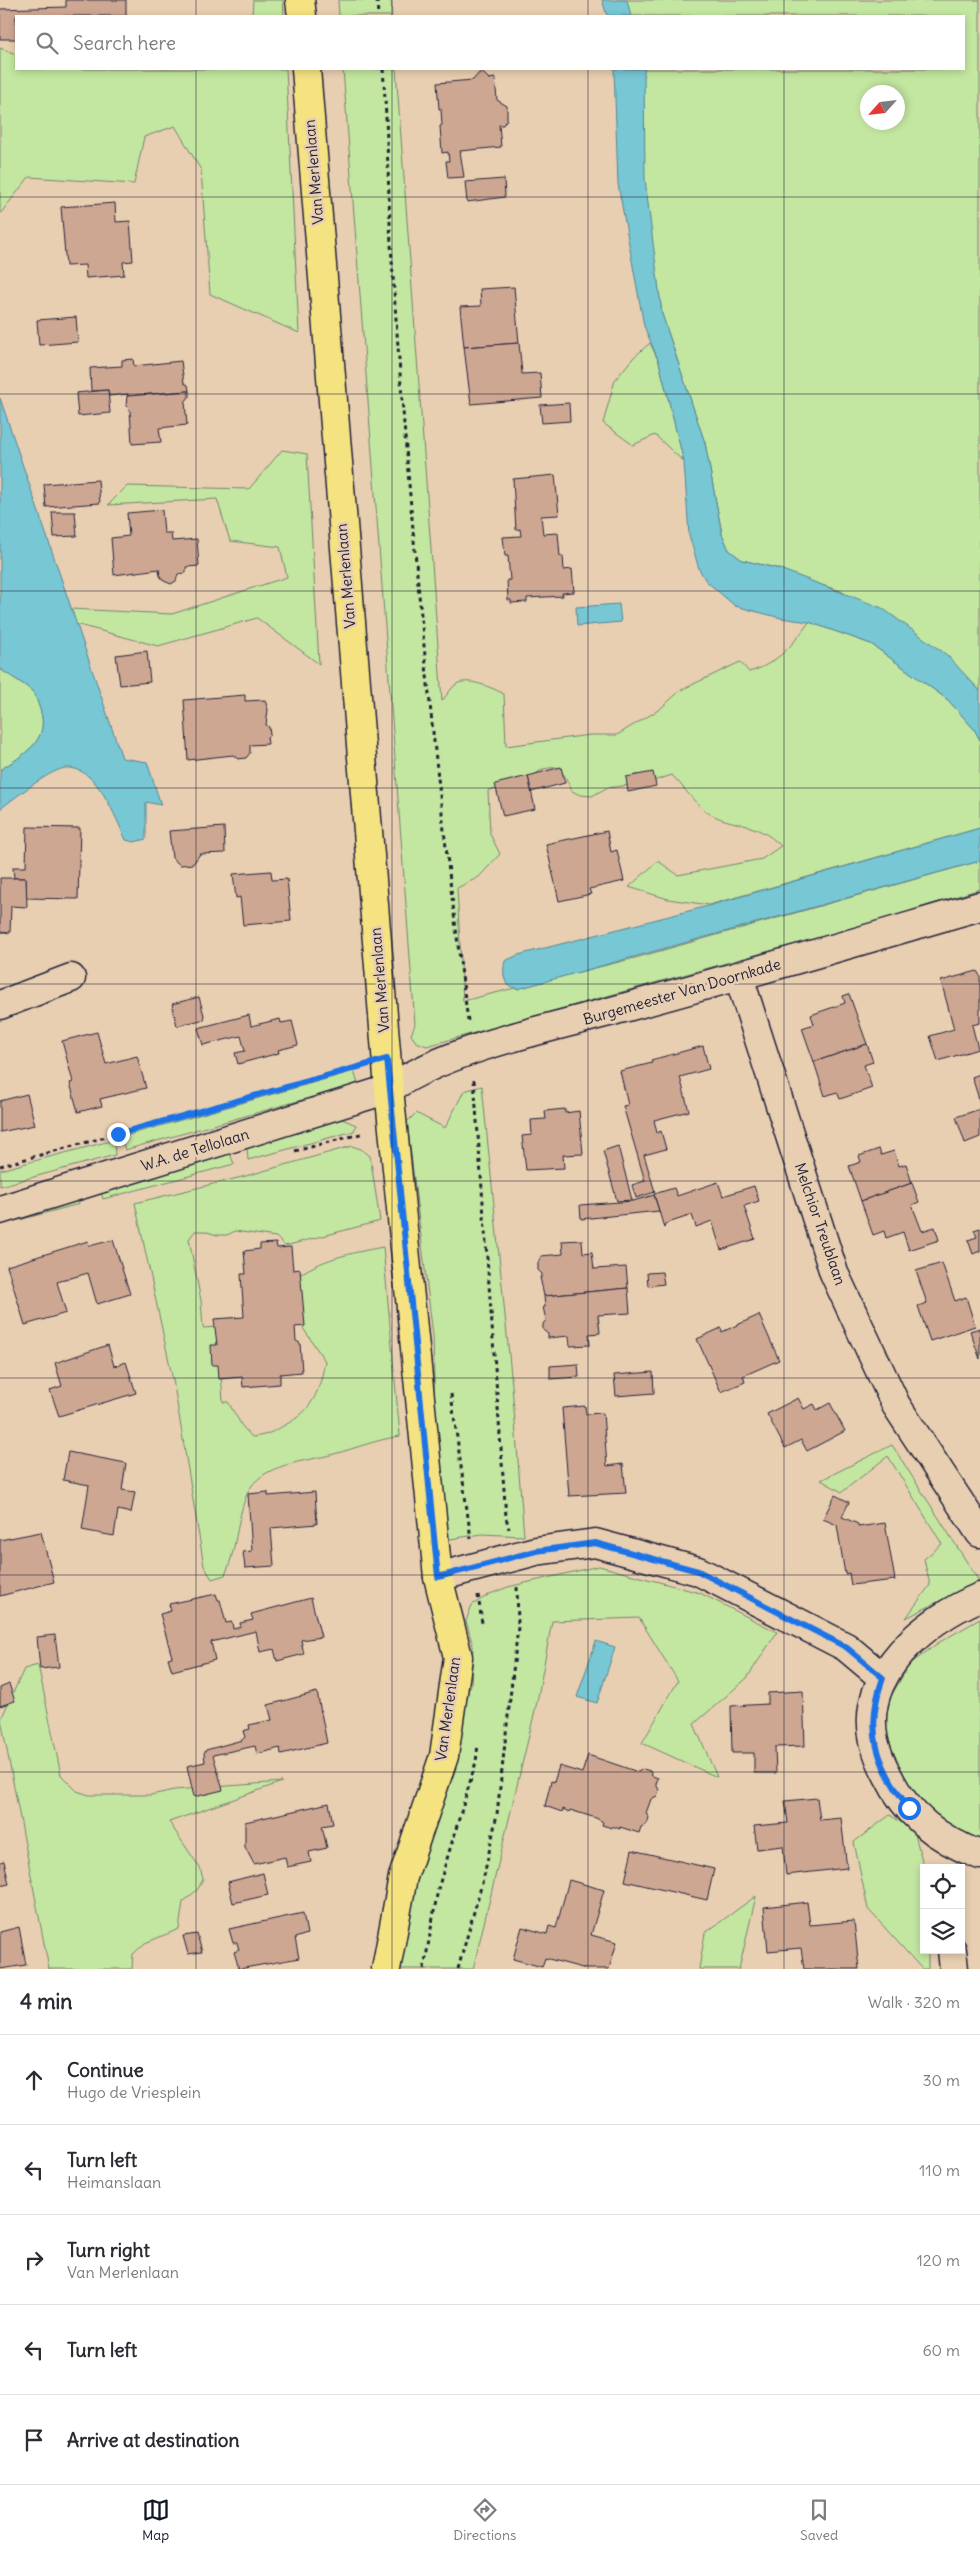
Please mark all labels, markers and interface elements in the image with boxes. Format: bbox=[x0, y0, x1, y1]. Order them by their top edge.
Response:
search box bbox=[15, 15, 965, 70]
icon: search bbox=[33, 29, 61, 57]
text: Search here bbox=[73, 31, 176, 55]
north arrow bbox=[860, 85, 905, 130]
street label: Van Merlenlaan bbox=[299, 119, 328, 225]
street label: Van Merlenlaan bbox=[331, 523, 360, 629]
street label: Van Merlenlaan bbox=[365, 927, 394, 1033]
street label: Burgemeester Van Doornkade bbox=[581, 954, 783, 1029]
route end bbox=[107, 1123, 130, 1146]
street label: W.A. de Tellolaan bbox=[139, 1124, 251, 1175]
street label: Melchior Treublaan bbox=[791, 1160, 850, 1288]
street label: Van Merlenlaan bbox=[431, 1655, 464, 1762]
route start bbox=[898, 1797, 921, 1820]
map controls bbox=[920, 1864, 965, 1954]
button: locate bbox=[920, 1864, 965, 1909]
button: layers bbox=[920, 1909, 965, 1954]
text: 4 min bbox=[20, 1988, 72, 2015]
text: Walk · 320 m bbox=[868, 1992, 960, 2012]
text: Continue bbox=[67, 2058, 144, 2082]
icon: ahead bbox=[20, 2066, 48, 2094]
text: 30 m bbox=[923, 2070, 960, 2090]
text: Hugo de Vriesplein bbox=[67, 2082, 201, 2102]
text: Turn left bbox=[67, 2148, 137, 2172]
icon: left bbox=[20, 2156, 48, 2184]
text: 110 m bbox=[919, 2160, 960, 2180]
text: Heimanslaan bbox=[67, 2172, 161, 2192]
text: Turn right bbox=[67, 2238, 150, 2262]
icon: right bbox=[20, 2246, 48, 2274]
text: 120 m bbox=[917, 2250, 960, 2270]
text: Van Merlenlaan bbox=[67, 2262, 179, 2282]
icon: left bbox=[20, 2336, 48, 2364]
text: Turn left bbox=[67, 2338, 137, 2362]
text: 60 m bbox=[922, 2340, 960, 2360]
icon: arrive bbox=[20, 2426, 48, 2454]
text: Arrive at destination bbox=[67, 2428, 240, 2452]
tab: Map bbox=[142, 2496, 170, 2544]
tab: Directions bbox=[453, 2496, 516, 2544]
tab: Saved bbox=[800, 2496, 838, 2544]

